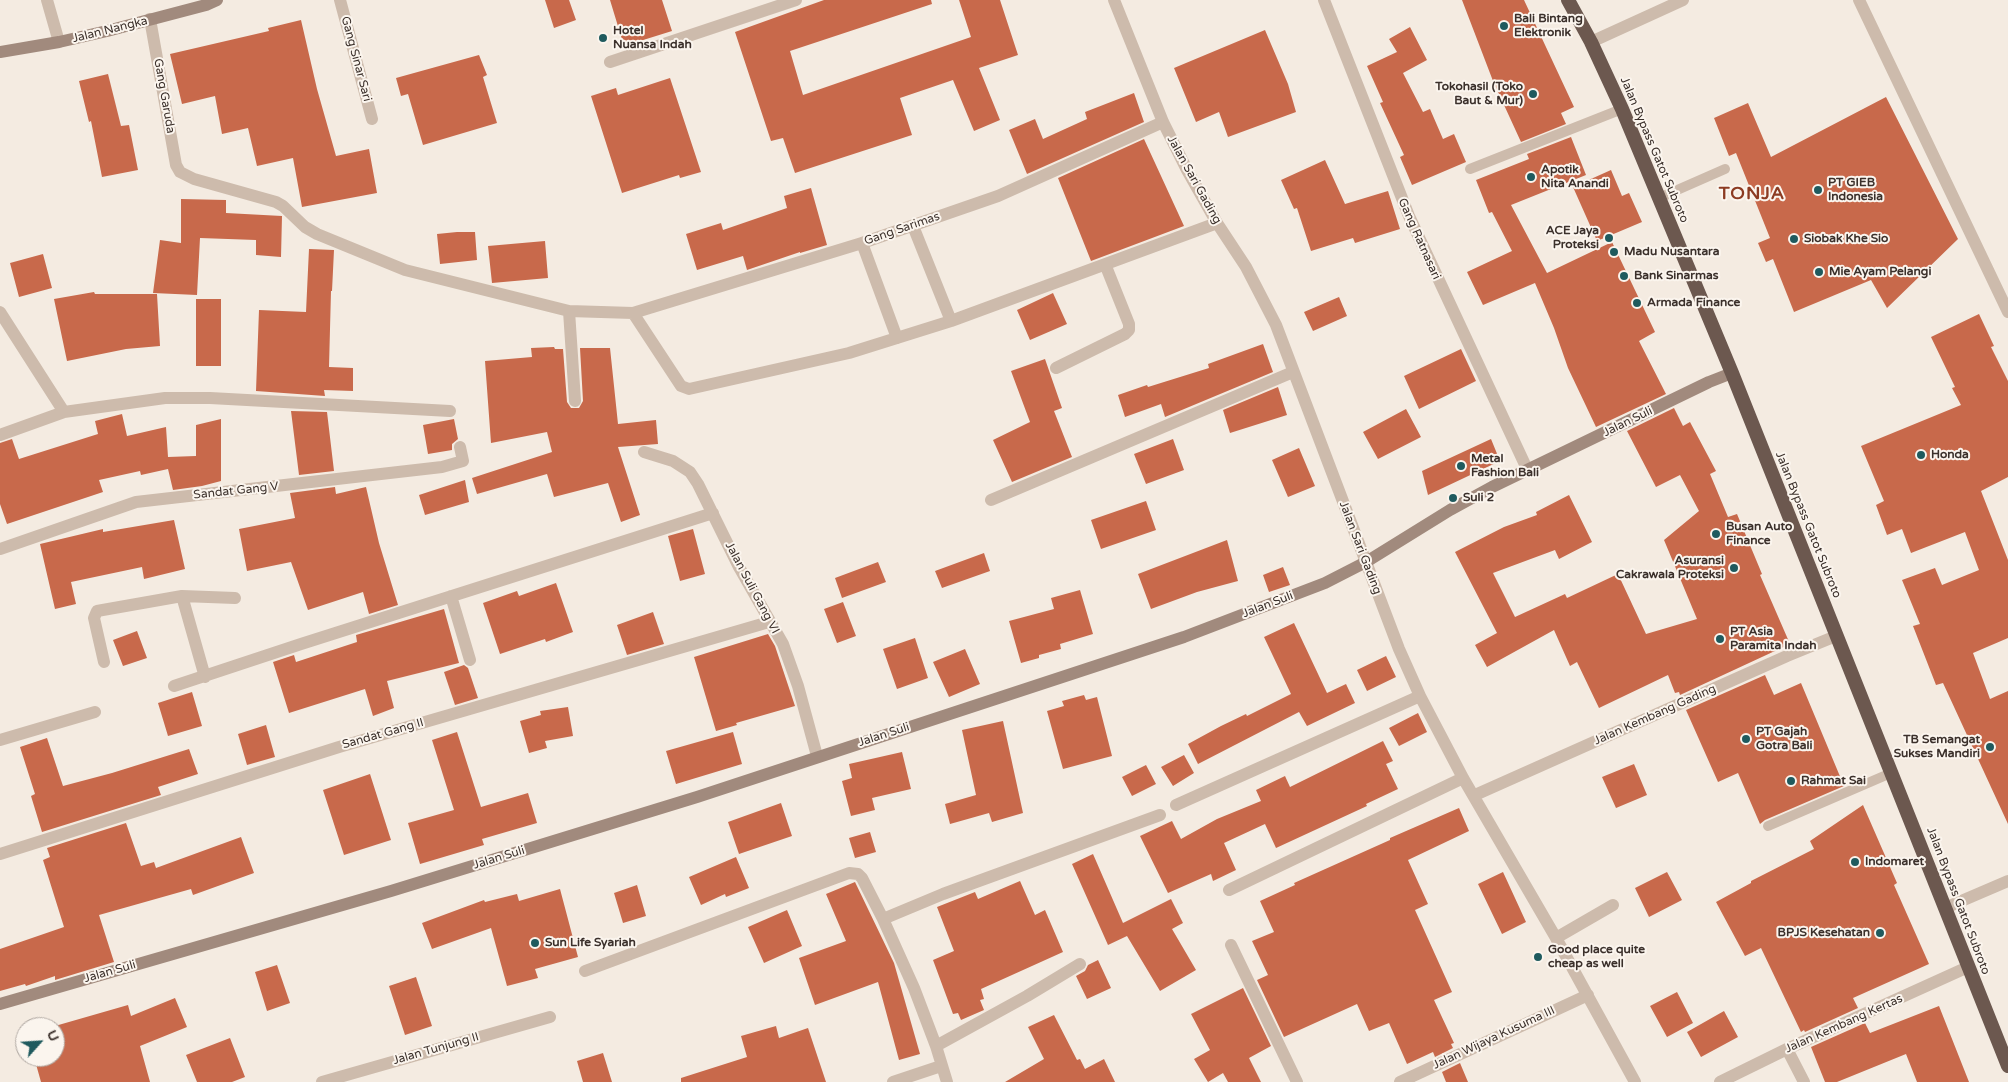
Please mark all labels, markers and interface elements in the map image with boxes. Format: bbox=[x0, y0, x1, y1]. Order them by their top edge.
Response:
place label: Bali Bintang Elektronik bbox=[1514, 12, 1583, 40]
street label: Jalan Nangka bbox=[71, 14, 149, 46]
street label: Gang Sinar Sari bbox=[338, 15, 374, 103]
marker: Bali Bintang Elektronik bbox=[1498, 20, 1510, 32]
place label: Hotel Nuansa Indah bbox=[613, 24, 692, 52]
marker: Hotel Nuansa Indah bbox=[597, 32, 609, 44]
street label: Gang Garuda bbox=[150, 57, 178, 135]
street label: Jalan Bypass Gatot Subroto bbox=[1617, 75, 1691, 225]
place label: Tokohasil (Toko Baut & Mur) bbox=[1435, 80, 1523, 108]
marker: Tokohasil (Toko Baut & Mur) bbox=[1527, 88, 1539, 100]
street label: Jalan Sari Gading bbox=[1164, 133, 1224, 227]
place label: Apotik Nita Anandi bbox=[1541, 163, 1609, 191]
marker: Apotik Nita Anandi bbox=[1525, 171, 1537, 183]
place label: PT GIEB Indonesia bbox=[1828, 176, 1883, 204]
district label: TONJA bbox=[1718, 183, 1786, 205]
marker: PT GIEB Indonesia bbox=[1812, 184, 1824, 196]
street label: Gang Ratnasari bbox=[1395, 196, 1443, 282]
street label: Gang Sarimas bbox=[862, 209, 942, 249]
place label: ACE Jaya Proteksi bbox=[1546, 224, 1599, 252]
marker: ACE Jaya Proteksi bbox=[1603, 232, 1615, 244]
place label: Siobak Khe Sio bbox=[1804, 232, 1888, 246]
marker: Siobak Khe Sio bbox=[1788, 233, 1800, 245]
place label: Madu Nusantara bbox=[1624, 245, 1719, 259]
marker: Madu Nusantara bbox=[1608, 246, 1620, 258]
place label: Mie Ayam Pelangi bbox=[1829, 265, 1931, 279]
marker: Mie Ayam Pelangi bbox=[1813, 266, 1825, 278]
place label: Bank Sinarmas bbox=[1634, 269, 1718, 283]
marker: Bank Sinarmas bbox=[1618, 270, 1630, 282]
place label: Armada Finance bbox=[1647, 296, 1740, 310]
marker: Armada Finance bbox=[1631, 297, 1643, 309]
street label: Jalan Suli bbox=[1601, 404, 1655, 440]
place label: Honda bbox=[1931, 448, 1969, 462]
marker: Honda bbox=[1915, 449, 1927, 461]
street label: Jalan Bypass Gatot Subroto bbox=[1772, 450, 1844, 600]
place label: Metal Fashion Bali bbox=[1471, 452, 1539, 480]
marker: Metal Fashion Bali bbox=[1455, 460, 1467, 472]
street label: Sandat Gang V bbox=[193, 479, 279, 503]
place label: Suli 2 bbox=[1463, 491, 1494, 505]
marker: Suli 2 bbox=[1447, 492, 1459, 504]
street label: Jalan Sari Gading bbox=[1336, 499, 1384, 597]
place label: Busan Auto Finance bbox=[1726, 520, 1792, 548]
marker: Busan Auto Finance bbox=[1710, 528, 1722, 540]
street label: Jalan Suli Gang VI bbox=[722, 540, 782, 636]
place label: Asuransi Cakrawala Proteksi bbox=[1616, 554, 1724, 582]
marker: Asuransi Cakrawala Proteksi bbox=[1728, 562, 1740, 574]
street label: Jalan Suli bbox=[1241, 589, 1295, 621]
place label: PT Asia Paramita Indah bbox=[1730, 625, 1817, 653]
marker: PT Asia Paramita Indah bbox=[1714, 633, 1726, 645]
street label: Jalan Kembang Gading bbox=[1592, 682, 1718, 748]
street label: Sandat Gang II bbox=[341, 716, 425, 752]
street label: Jalan Suli bbox=[857, 720, 911, 750]
place label: PT Gajah Gotra Bali bbox=[1756, 725, 1812, 753]
marker: PT Gajah Gotra Bali bbox=[1740, 733, 1752, 745]
place label: TB Semangat Sukses Mandiri bbox=[1894, 733, 1980, 761]
marker: TB Semangat Sukses Mandiri bbox=[1984, 741, 1996, 753]
place label: Rahmat Sai bbox=[1801, 774, 1866, 788]
marker: Rahmat Sai bbox=[1785, 775, 1797, 787]
street label: Jalan Bypass Gatot Subroto bbox=[1923, 825, 1993, 977]
street label: Jalan Suli bbox=[472, 843, 526, 873]
place label: Indomaret bbox=[1865, 855, 1924, 869]
marker: Indomaret bbox=[1849, 856, 1861, 868]
place label: BPJS Kesehatan bbox=[1778, 926, 1870, 940]
marker: BPJS Kesehatan bbox=[1874, 927, 1886, 939]
place label: Sun Life Syariah bbox=[545, 936, 636, 950]
marker: Sun Life Syariah bbox=[529, 937, 541, 949]
place label: Good place quite cheap as well bbox=[1548, 943, 1645, 971]
marker: Good place quite cheap as well bbox=[1532, 951, 1544, 963]
street label: Jalan Suli bbox=[83, 958, 137, 986]
street label: Jalan Kembang Kertas bbox=[1783, 992, 1905, 1056]
street label: Jalan Wijaya Kusuma III bbox=[1431, 1003, 1557, 1073]
north arrow bbox=[15, 1017, 65, 1067]
text: U bbox=[43, 1027, 63, 1044]
street label: Jalan Tunjung II bbox=[391, 1030, 481, 1068]

